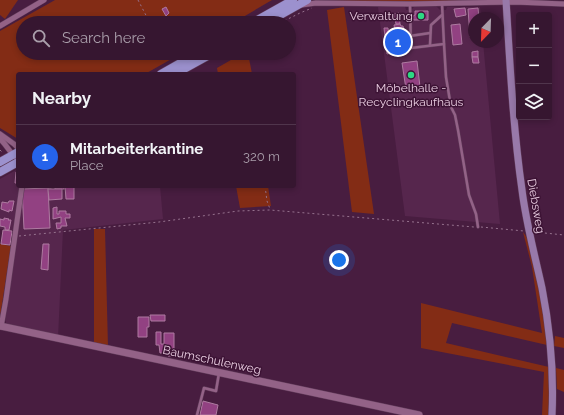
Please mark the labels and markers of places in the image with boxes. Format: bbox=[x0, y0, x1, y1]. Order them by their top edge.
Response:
place label: Verwaltung bbox=[349, 9, 413, 23]
marker: Verwaltung bbox=[416, 11, 426, 21]
pin: 1 bbox=[385, 27, 411, 57]
marker: Möbelhalle - Recyclingkaufhaus bbox=[406, 70, 416, 80]
place label: Möbelhalle - Recyclingkaufhaus bbox=[359, 81, 464, 109]

